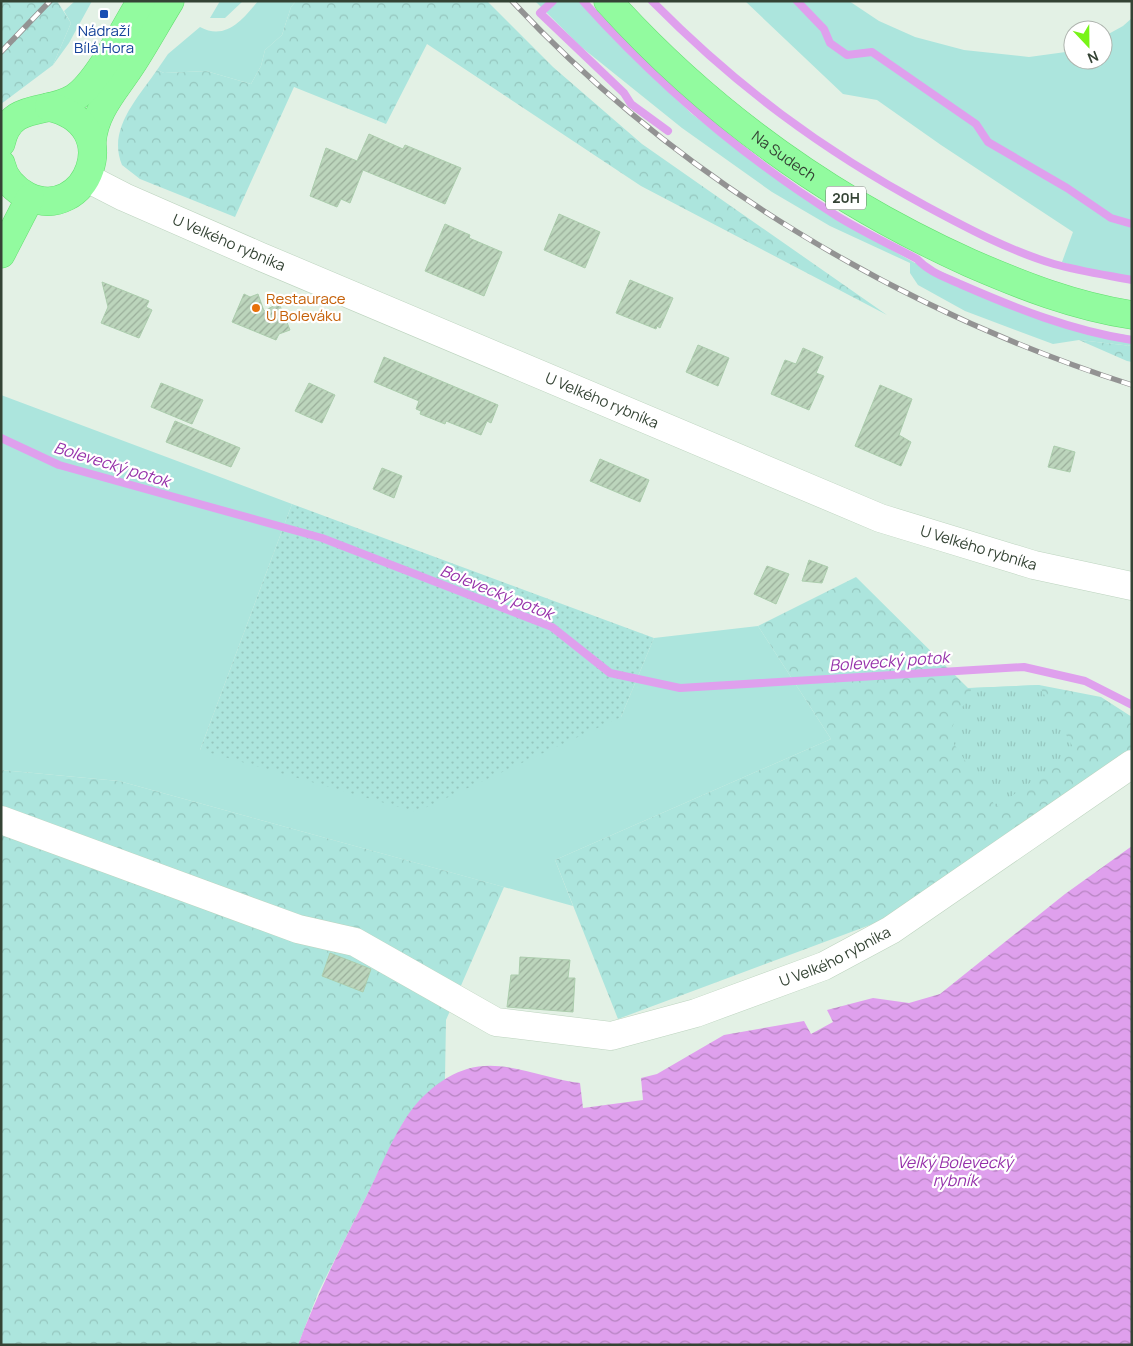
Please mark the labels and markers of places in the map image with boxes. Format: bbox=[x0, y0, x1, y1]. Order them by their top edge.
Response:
marker: Nádraží Bílá Hora bbox=[98, 8, 110, 20]
place label: Nádraží Bílá Hora bbox=[74, 20, 134, 58]
place label: Restaurace U Boleváku bbox=[266, 288, 346, 326]
marker: Restaurace U Boleváku bbox=[250, 302, 262, 314]

